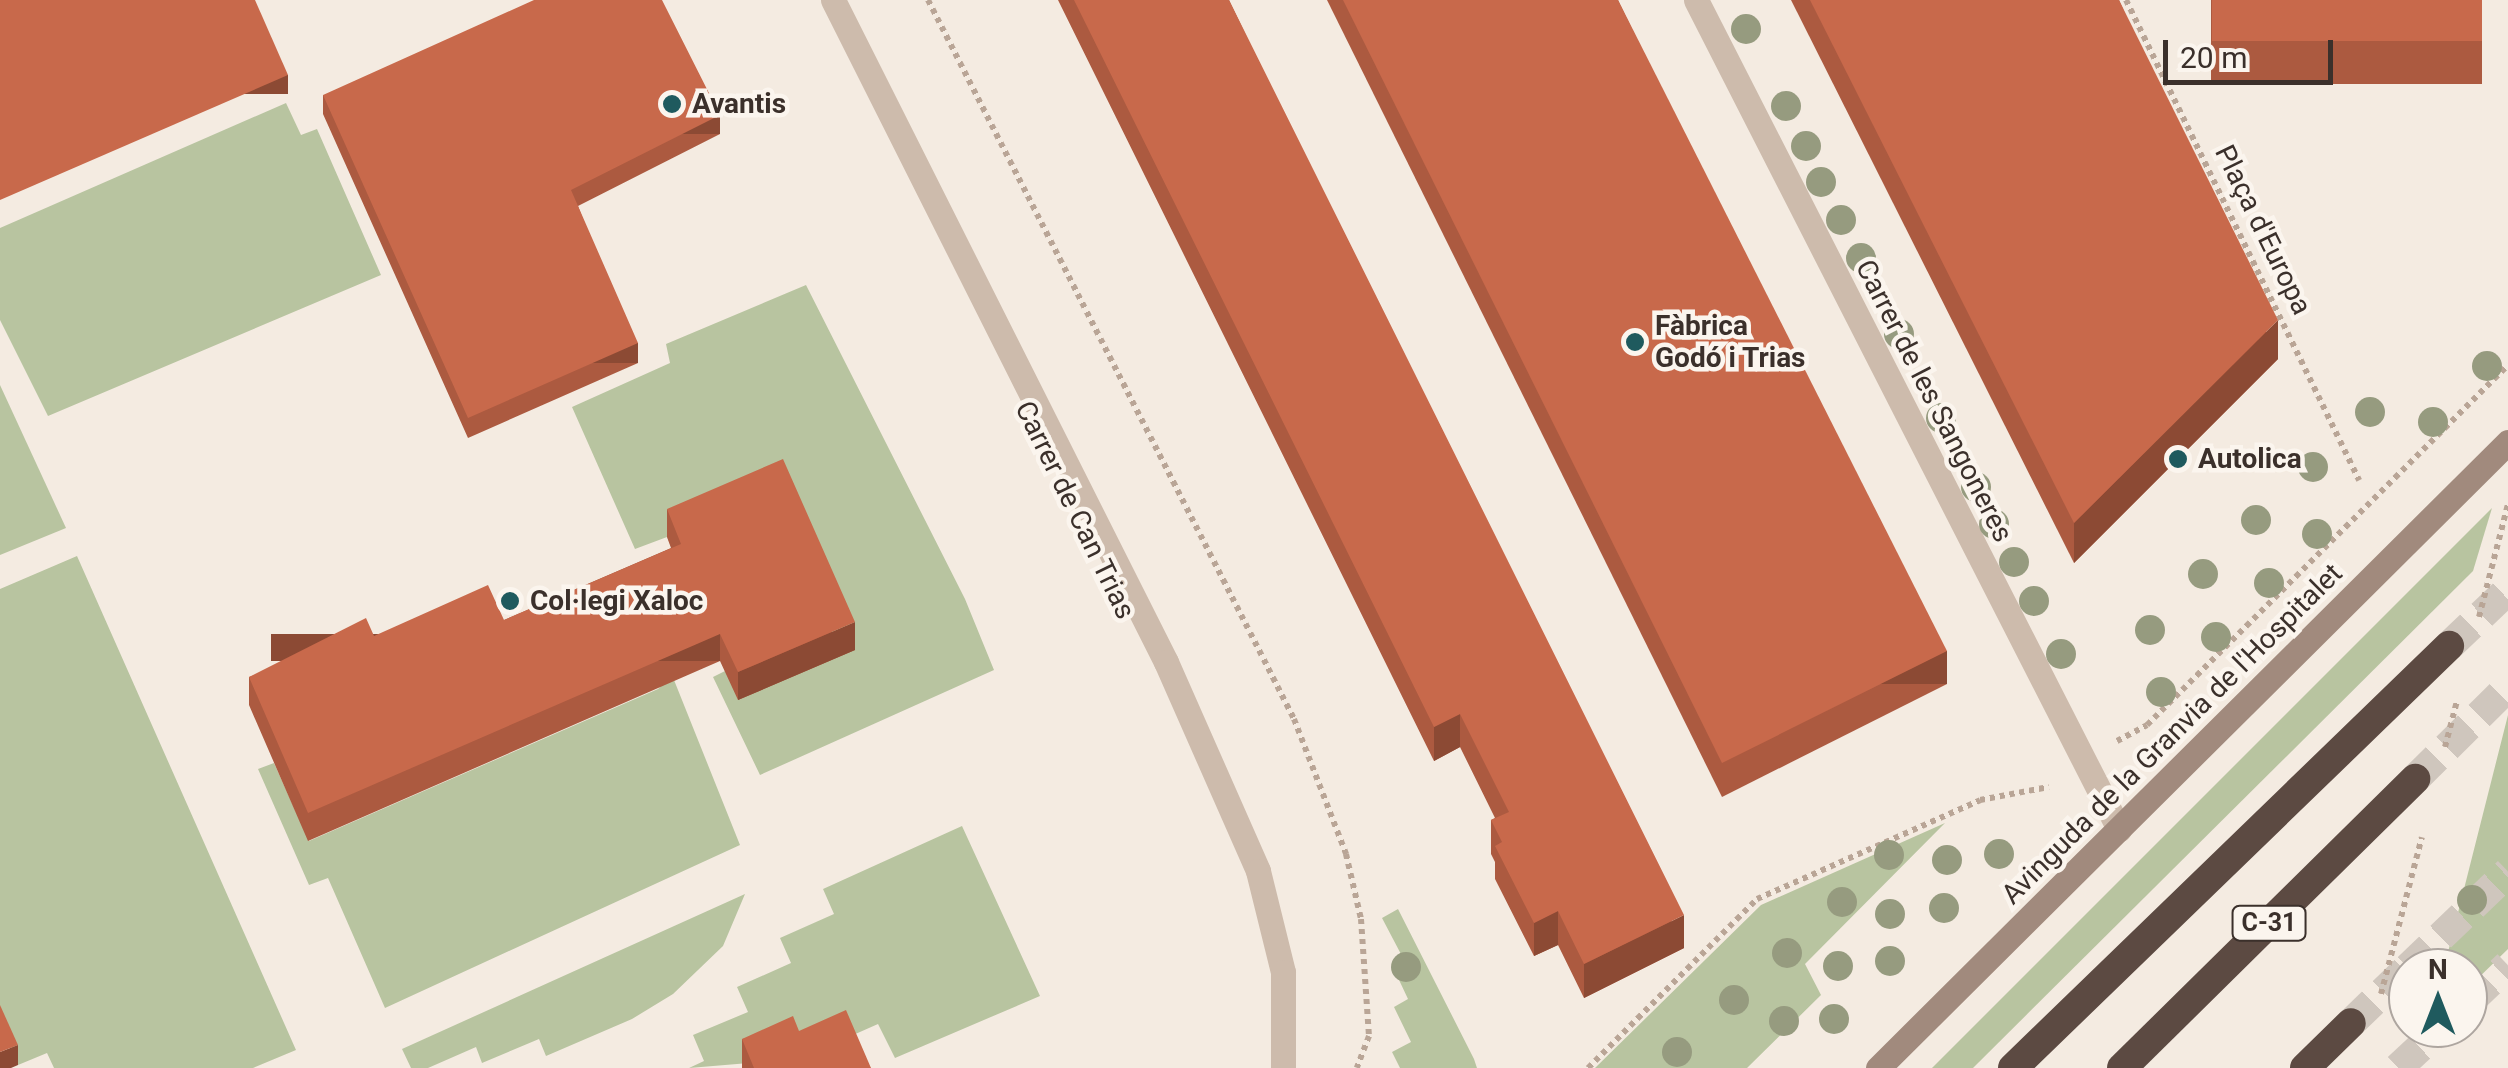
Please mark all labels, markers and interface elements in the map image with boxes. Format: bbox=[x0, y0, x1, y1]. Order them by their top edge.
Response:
scale bar bbox=[2168, 20, 2338, 82]
text: 20 m bbox=[2180, 40, 2247, 75]
place label: Avantis bbox=[692, 87, 786, 121]
marker: Avantis bbox=[661, 93, 683, 115]
street label: Plaça d'Europa bbox=[2207, 140, 2319, 320]
street label: Carrer de les Sangoneres bbox=[1848, 254, 2020, 548]
place label: Fàbrica Godó i Trias bbox=[1655, 309, 1806, 375]
marker: Fàbrica Godó i Trias bbox=[1624, 331, 1646, 353]
street label: Carrer de Can Trias bbox=[1008, 395, 1142, 625]
place label: Autolica bbox=[2198, 442, 2302, 476]
marker: Autolica bbox=[2167, 448, 2189, 470]
street label: Avinguda de la Granvia de l'Hospitalet bbox=[1995, 557, 2349, 911]
place label: Col·legi Xaloc bbox=[530, 584, 703, 618]
marker: Col·legi Xaloc bbox=[499, 590, 521, 612]
road number: C-31 bbox=[2232, 903, 2306, 943]
north arrow bbox=[2388, 948, 2488, 1048]
text: N bbox=[2428, 953, 2448, 986]

